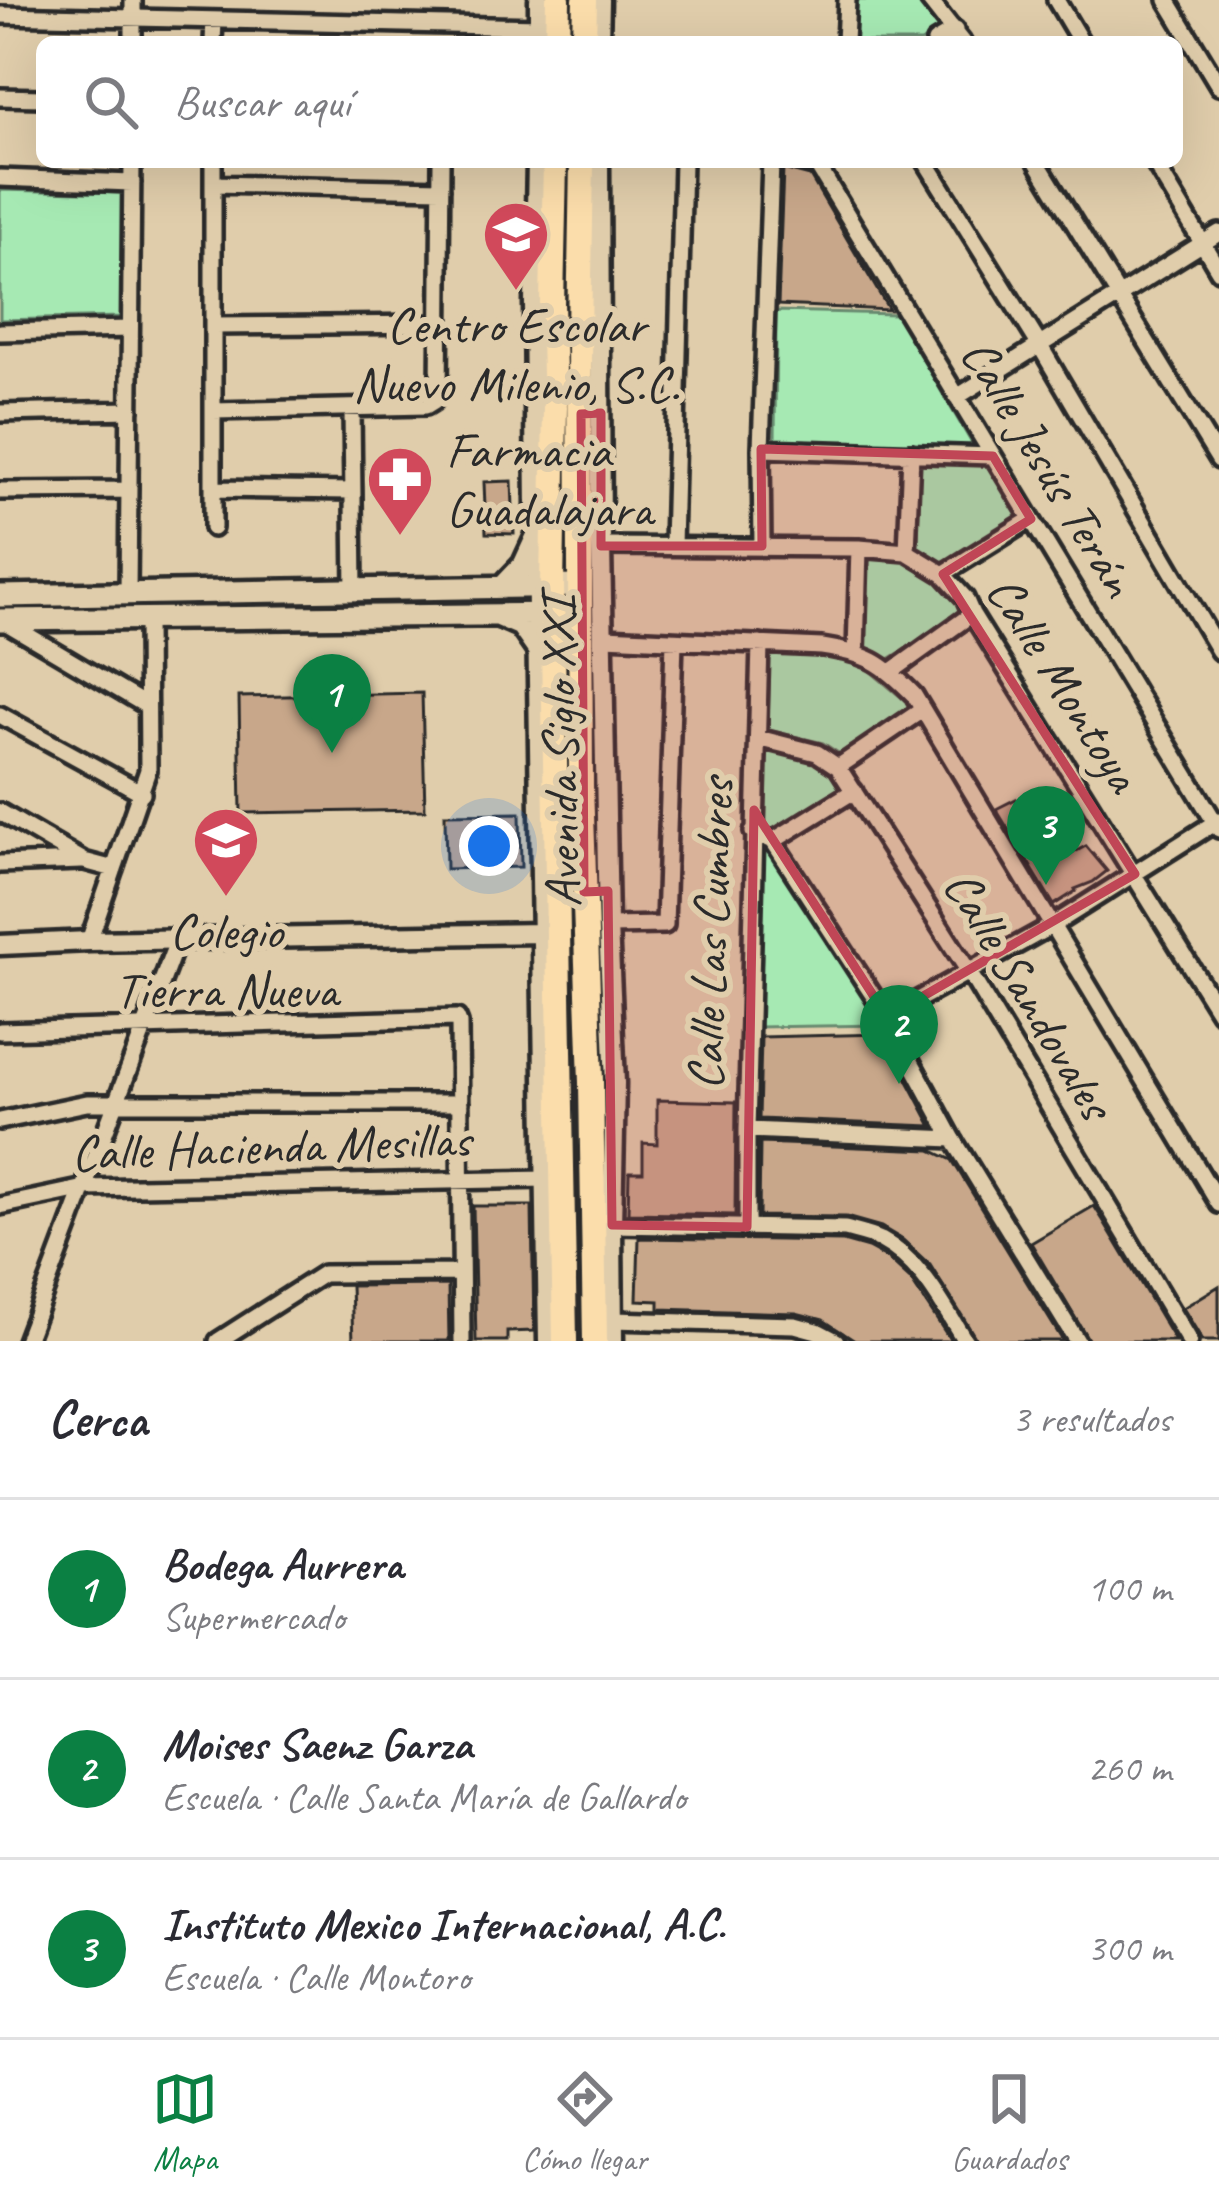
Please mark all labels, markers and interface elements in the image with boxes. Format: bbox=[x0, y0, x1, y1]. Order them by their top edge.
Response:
search box bbox=[36, 36, 1183, 168]
icon: search bbox=[78, 69, 144, 135]
text: Buscar aquí bbox=[174, 74, 350, 131]
school or university icon: Centro Escolar Nuevo Milenio, S.C. bbox=[481, 199, 551, 293]
place label: Centro Escolar Nuevo Milenio, S.C. bbox=[353, 293, 680, 416]
street label: Calle Jesús Terán bbox=[947, 326, 1152, 609]
place label: Farmacia Guadalajara bbox=[446, 418, 656, 541]
pharmacy icon: Farmacia Guadalajara bbox=[365, 444, 435, 538]
street label: Calle Montoya bbox=[972, 563, 1157, 806]
street label: Avenida Siglo XXI bbox=[525, 585, 595, 908]
pin: 1 bbox=[293, 654, 371, 753]
street label: Calle Las Cumbres bbox=[673, 773, 748, 1091]
pin: 3 bbox=[1007, 786, 1085, 885]
school or university icon: Colegio Tierra Nueva bbox=[191, 805, 261, 899]
your location bbox=[459, 816, 519, 876]
street label: Calle Sandovales bbox=[930, 858, 1131, 1134]
place label: Colegio Tierra Nueva bbox=[114, 899, 342, 1022]
pin: 2 bbox=[860, 985, 938, 1084]
street label: Calle Hacienda Mesillas bbox=[70, 1107, 476, 1185]
text: Cerca bbox=[48, 1387, 147, 1451]
text: 3 resultados bbox=[1012, 1395, 1171, 1444]
text: Bodega Aurrera bbox=[162, 1536, 403, 1593]
text: 1 bbox=[78, 1564, 96, 1613]
text: 100 m bbox=[1087, 1564, 1171, 1613]
text: Supermercado bbox=[162, 1593, 344, 1642]
text: Moises Saenz Garza bbox=[162, 1716, 472, 1773]
text: 2 bbox=[78, 1744, 96, 1793]
text: 260 m bbox=[1087, 1744, 1171, 1793]
text: Escuela · Calle Santa María de Gallardo bbox=[162, 1773, 685, 1822]
text: Instituto Mexico Internacional, A.C. bbox=[162, 1896, 725, 1953]
text: 3 bbox=[78, 1924, 96, 1973]
text: 300 m bbox=[1087, 1924, 1171, 1973]
text: Escuela · Calle Montoro bbox=[162, 1953, 470, 2002]
tab: Mapa bbox=[152, 2066, 218, 2180]
tab: Cómo llegar bbox=[522, 2066, 647, 2180]
tab: Guardados bbox=[951, 2066, 1067, 2180]

